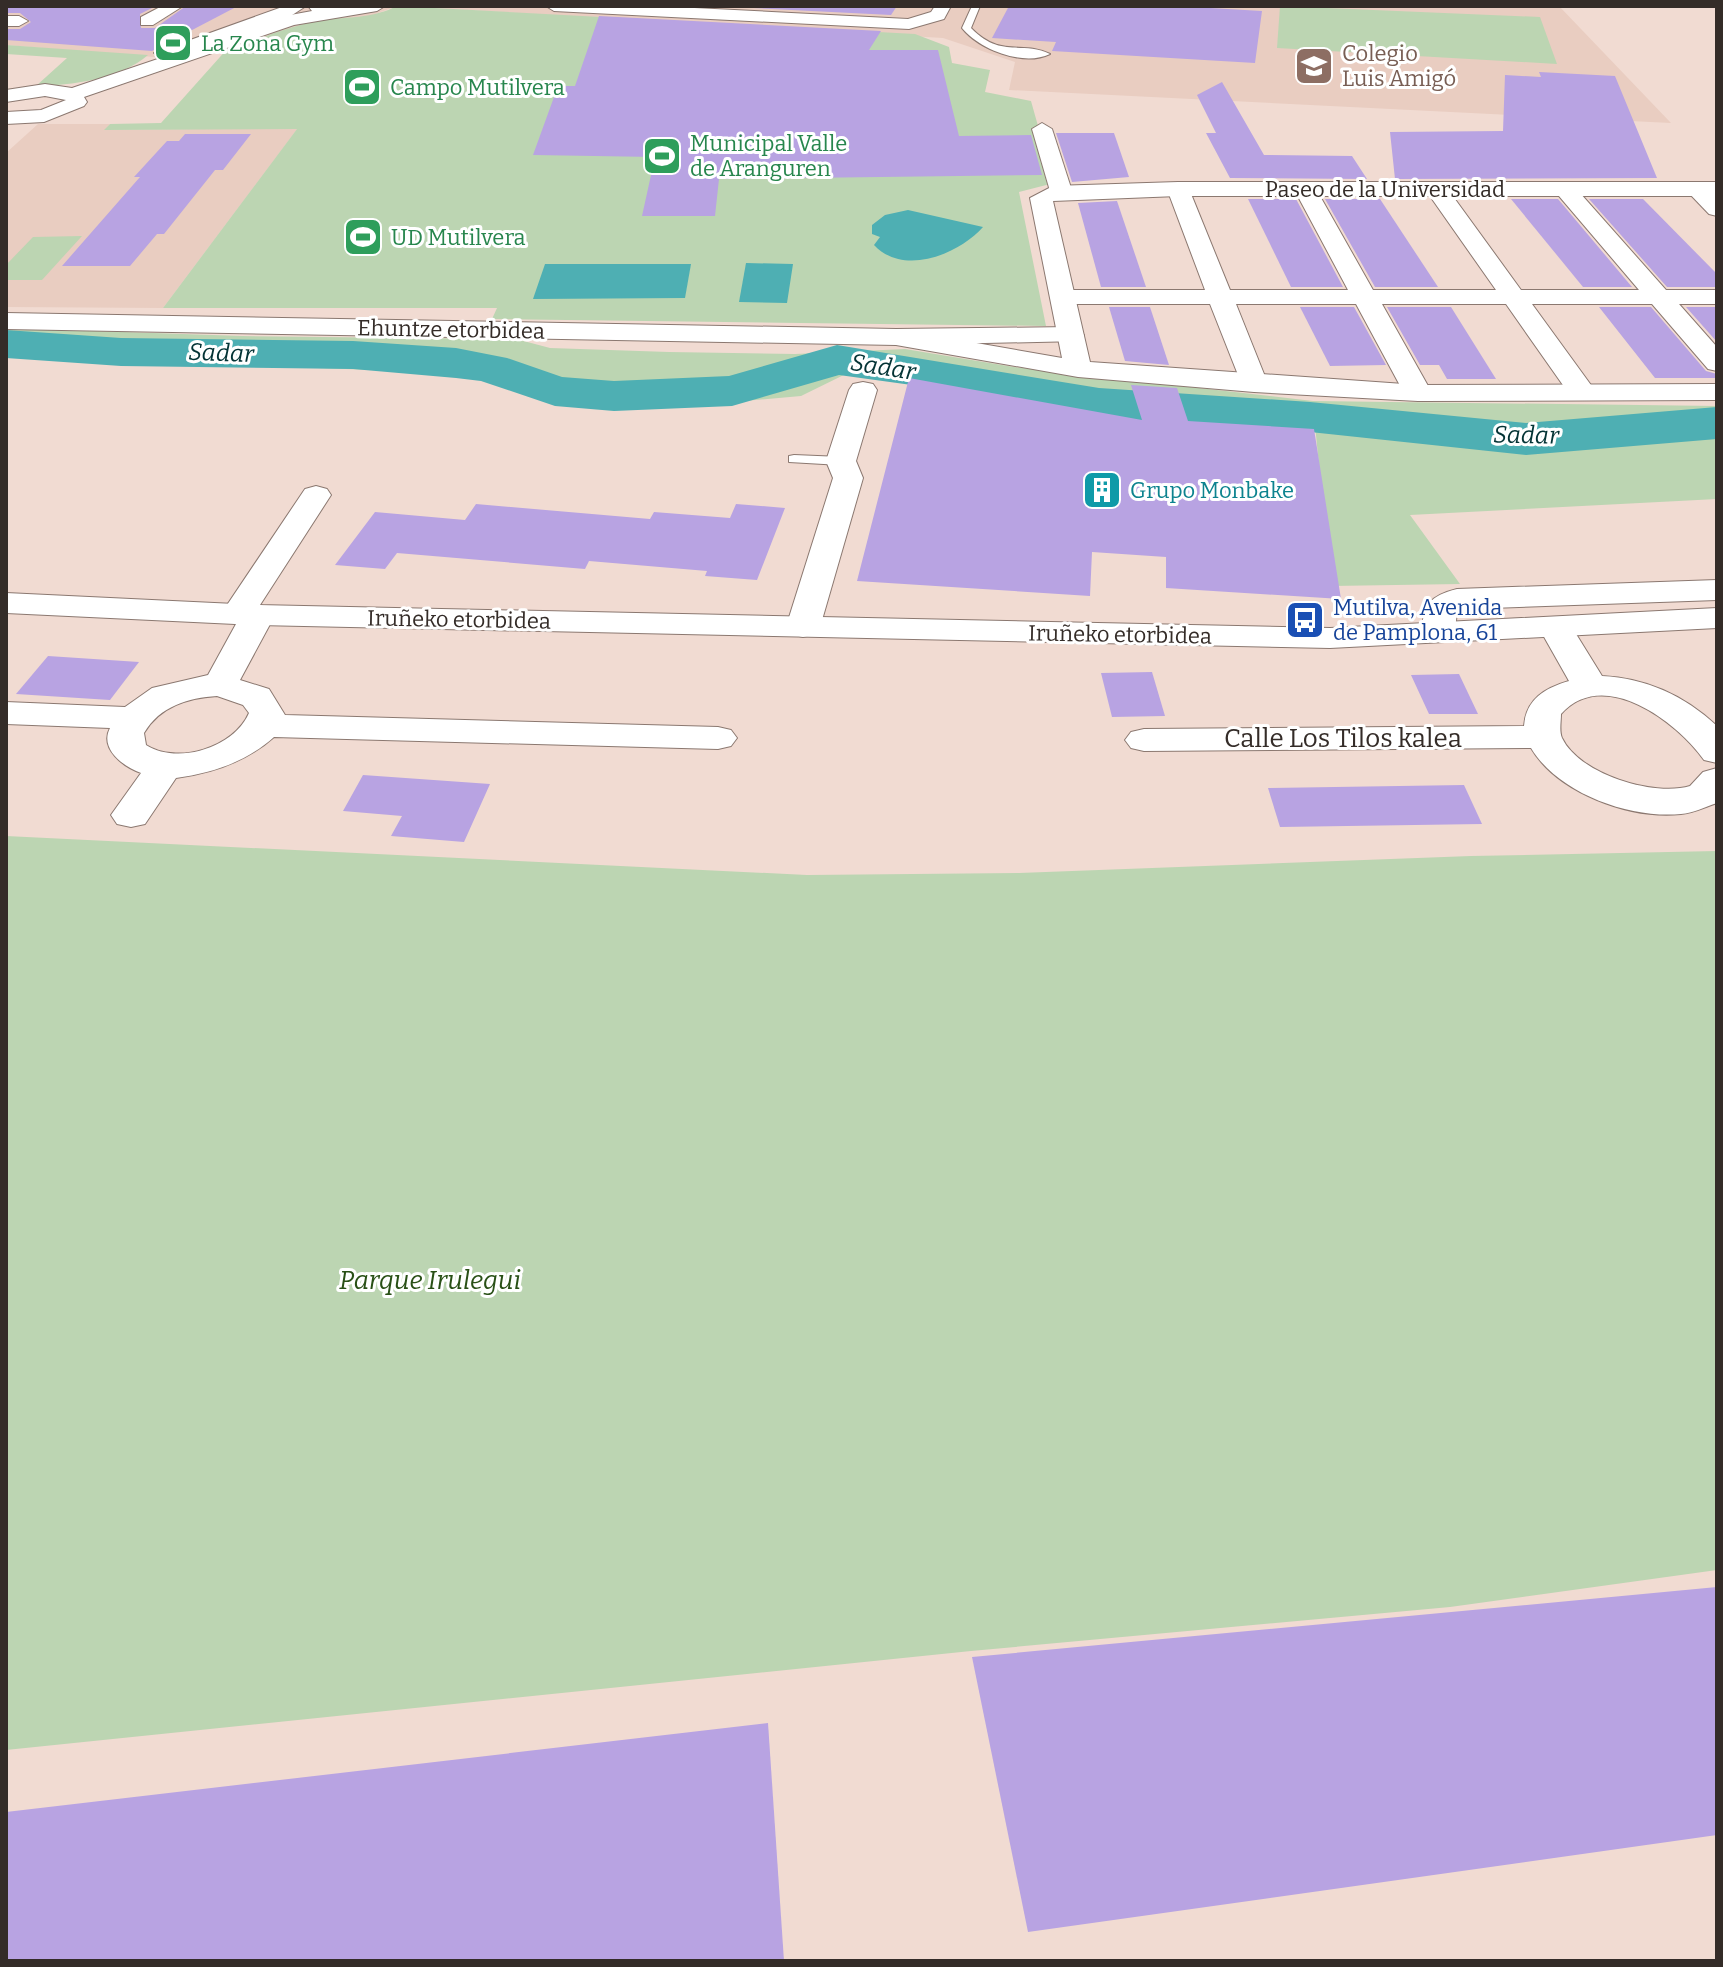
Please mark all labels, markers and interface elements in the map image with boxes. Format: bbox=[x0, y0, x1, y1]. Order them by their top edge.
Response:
sports icon: La Zona Gym bbox=[152, 22, 194, 64]
place label: La Zona Gym bbox=[201, 30, 334, 57]
place label: Colegio Luis Amigó bbox=[1342, 40, 1456, 92]
school or university icon: Colegio Luis Amigó bbox=[1293, 45, 1335, 87]
sports icon: Campo Mutilvera bbox=[341, 66, 383, 108]
place label: Campo Mutilvera bbox=[390, 74, 565, 101]
place label: Municipal Valle de Aranguren bbox=[690, 130, 847, 182]
sports icon: Municipal Valle de Aranguren bbox=[641, 135, 683, 177]
street label: Paseo de la Universidad bbox=[1265, 176, 1505, 203]
sports icon: UD Mutilvera bbox=[342, 216, 384, 258]
place label: UD Mutilvera bbox=[391, 224, 525, 251]
street label: Ehuntze etorbidea bbox=[357, 314, 545, 345]
water label: Sadar bbox=[188, 338, 255, 368]
water label: Sadar bbox=[848, 348, 919, 386]
water label: Sadar bbox=[1493, 420, 1560, 450]
building icon: Grupo Monbake bbox=[1081, 469, 1123, 511]
place label: Grupo Monbake bbox=[1130, 477, 1294, 504]
place label: Mutilva, Avenida de Pamplona, 61 bbox=[1333, 594, 1502, 646]
bus stop icon: Mutilva, Avenida de Pamplona, 61 bbox=[1284, 599, 1326, 641]
street label: Iruñeko etorbidea bbox=[367, 604, 551, 635]
street label: Iruñeko etorbidea bbox=[1028, 619, 1212, 650]
street label: Calle Los Tilos kalea bbox=[1224, 723, 1462, 754]
park label: Parque Irulegui bbox=[339, 1265, 521, 1296]

